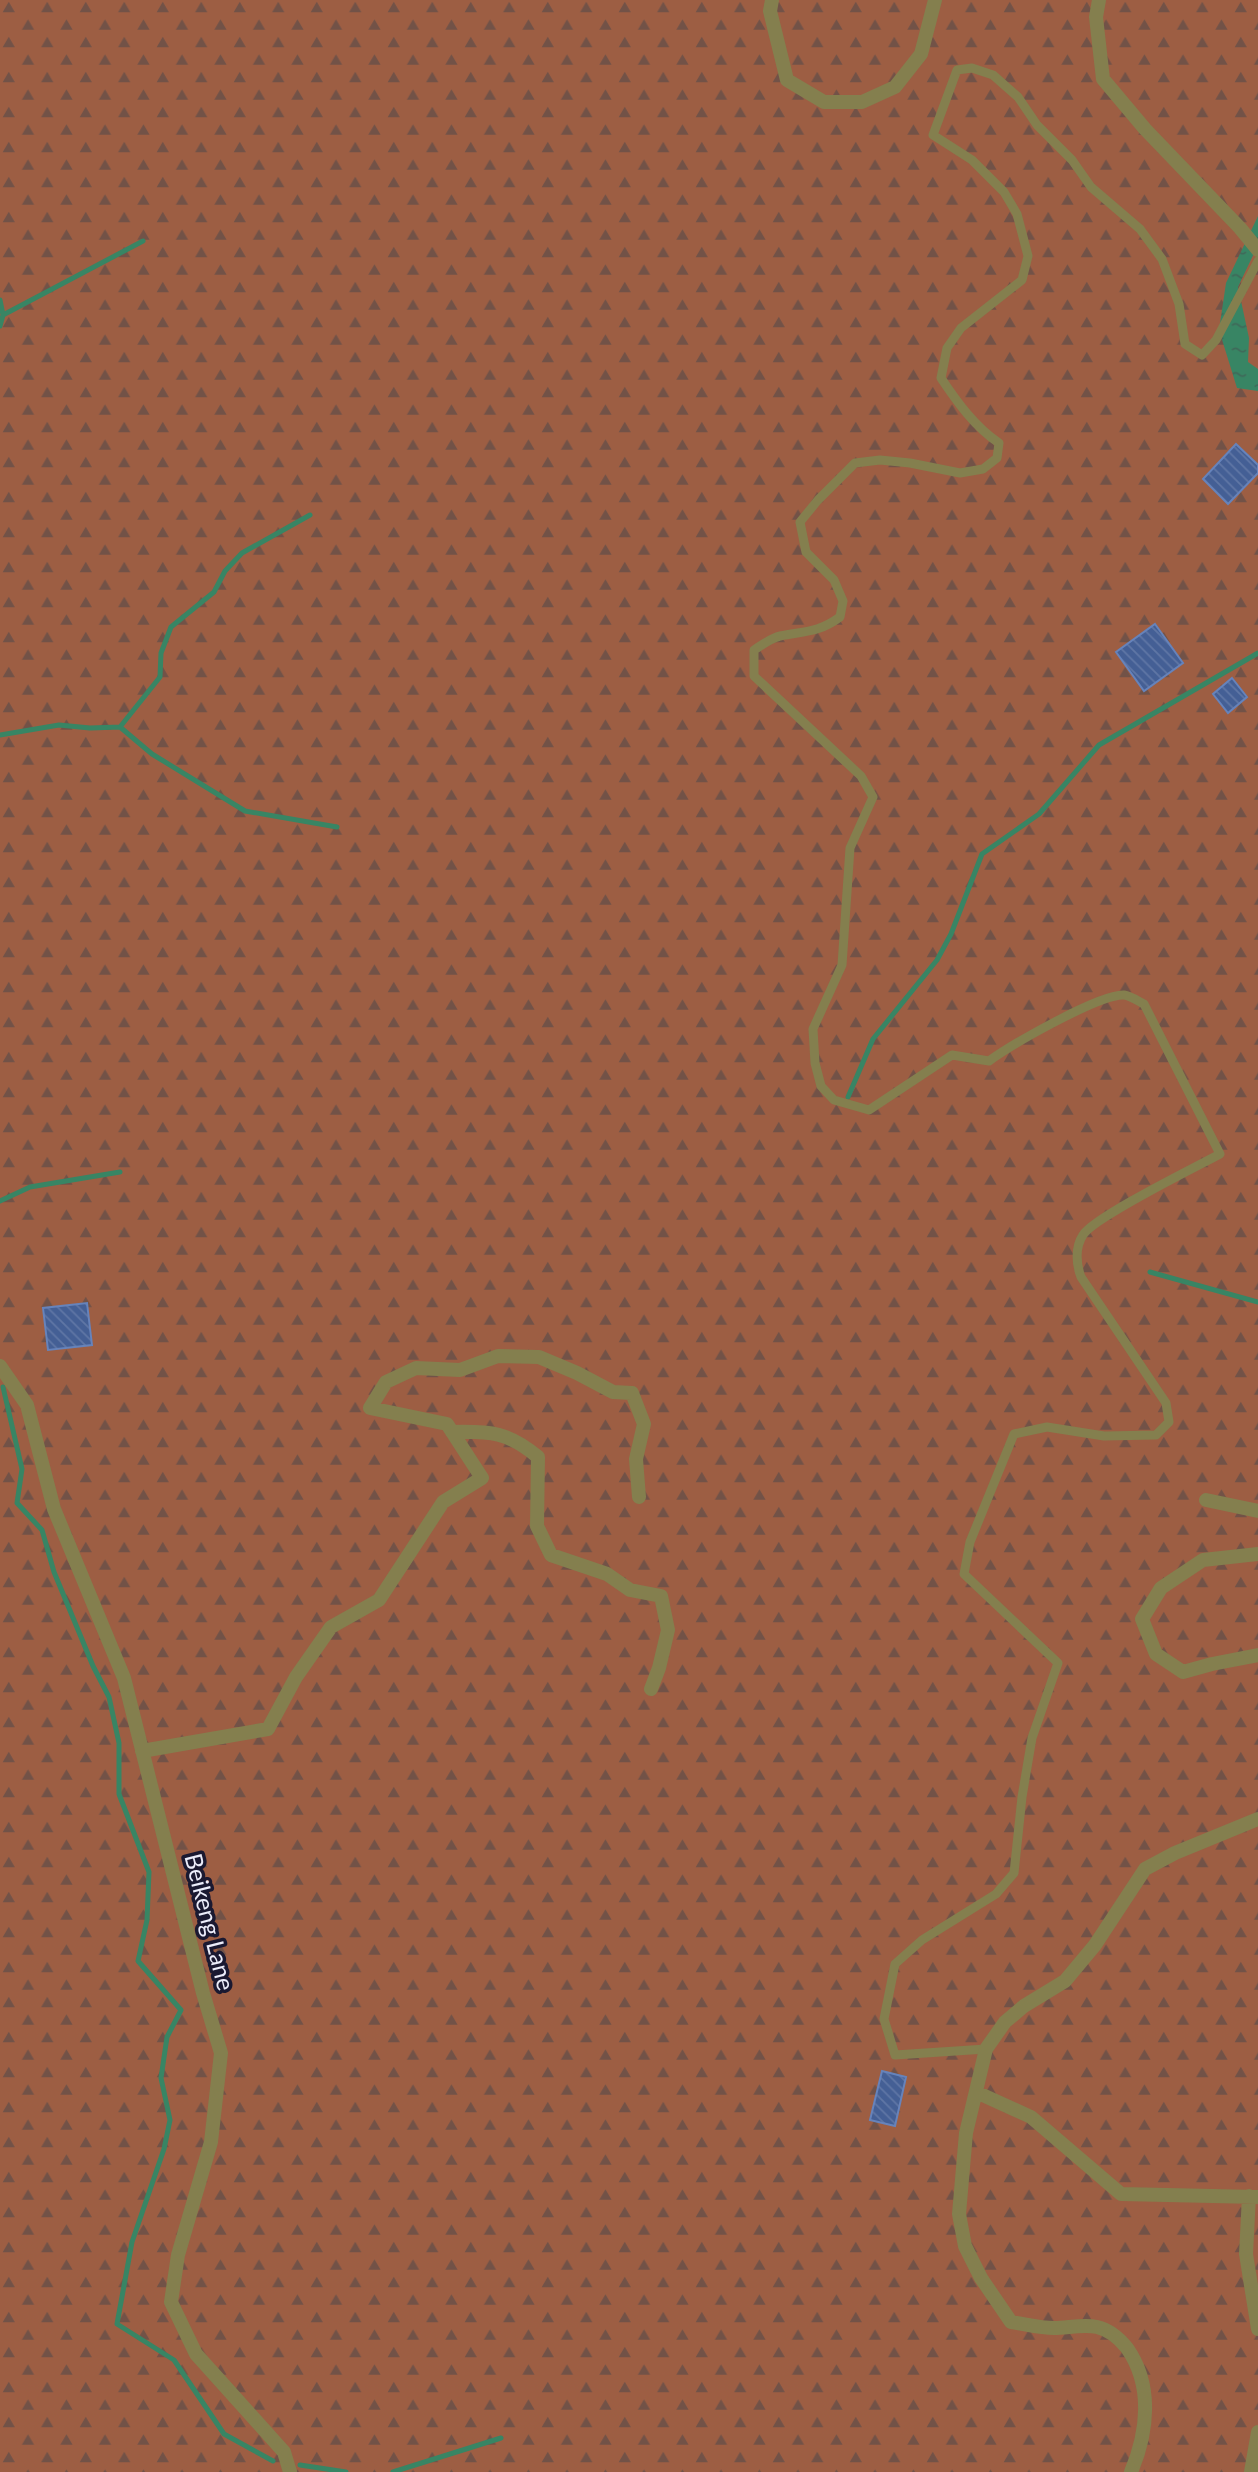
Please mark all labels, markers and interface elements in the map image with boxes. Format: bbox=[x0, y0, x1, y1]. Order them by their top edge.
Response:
street label: Beikeng Lane bbox=[179, 1850, 241, 1993]

